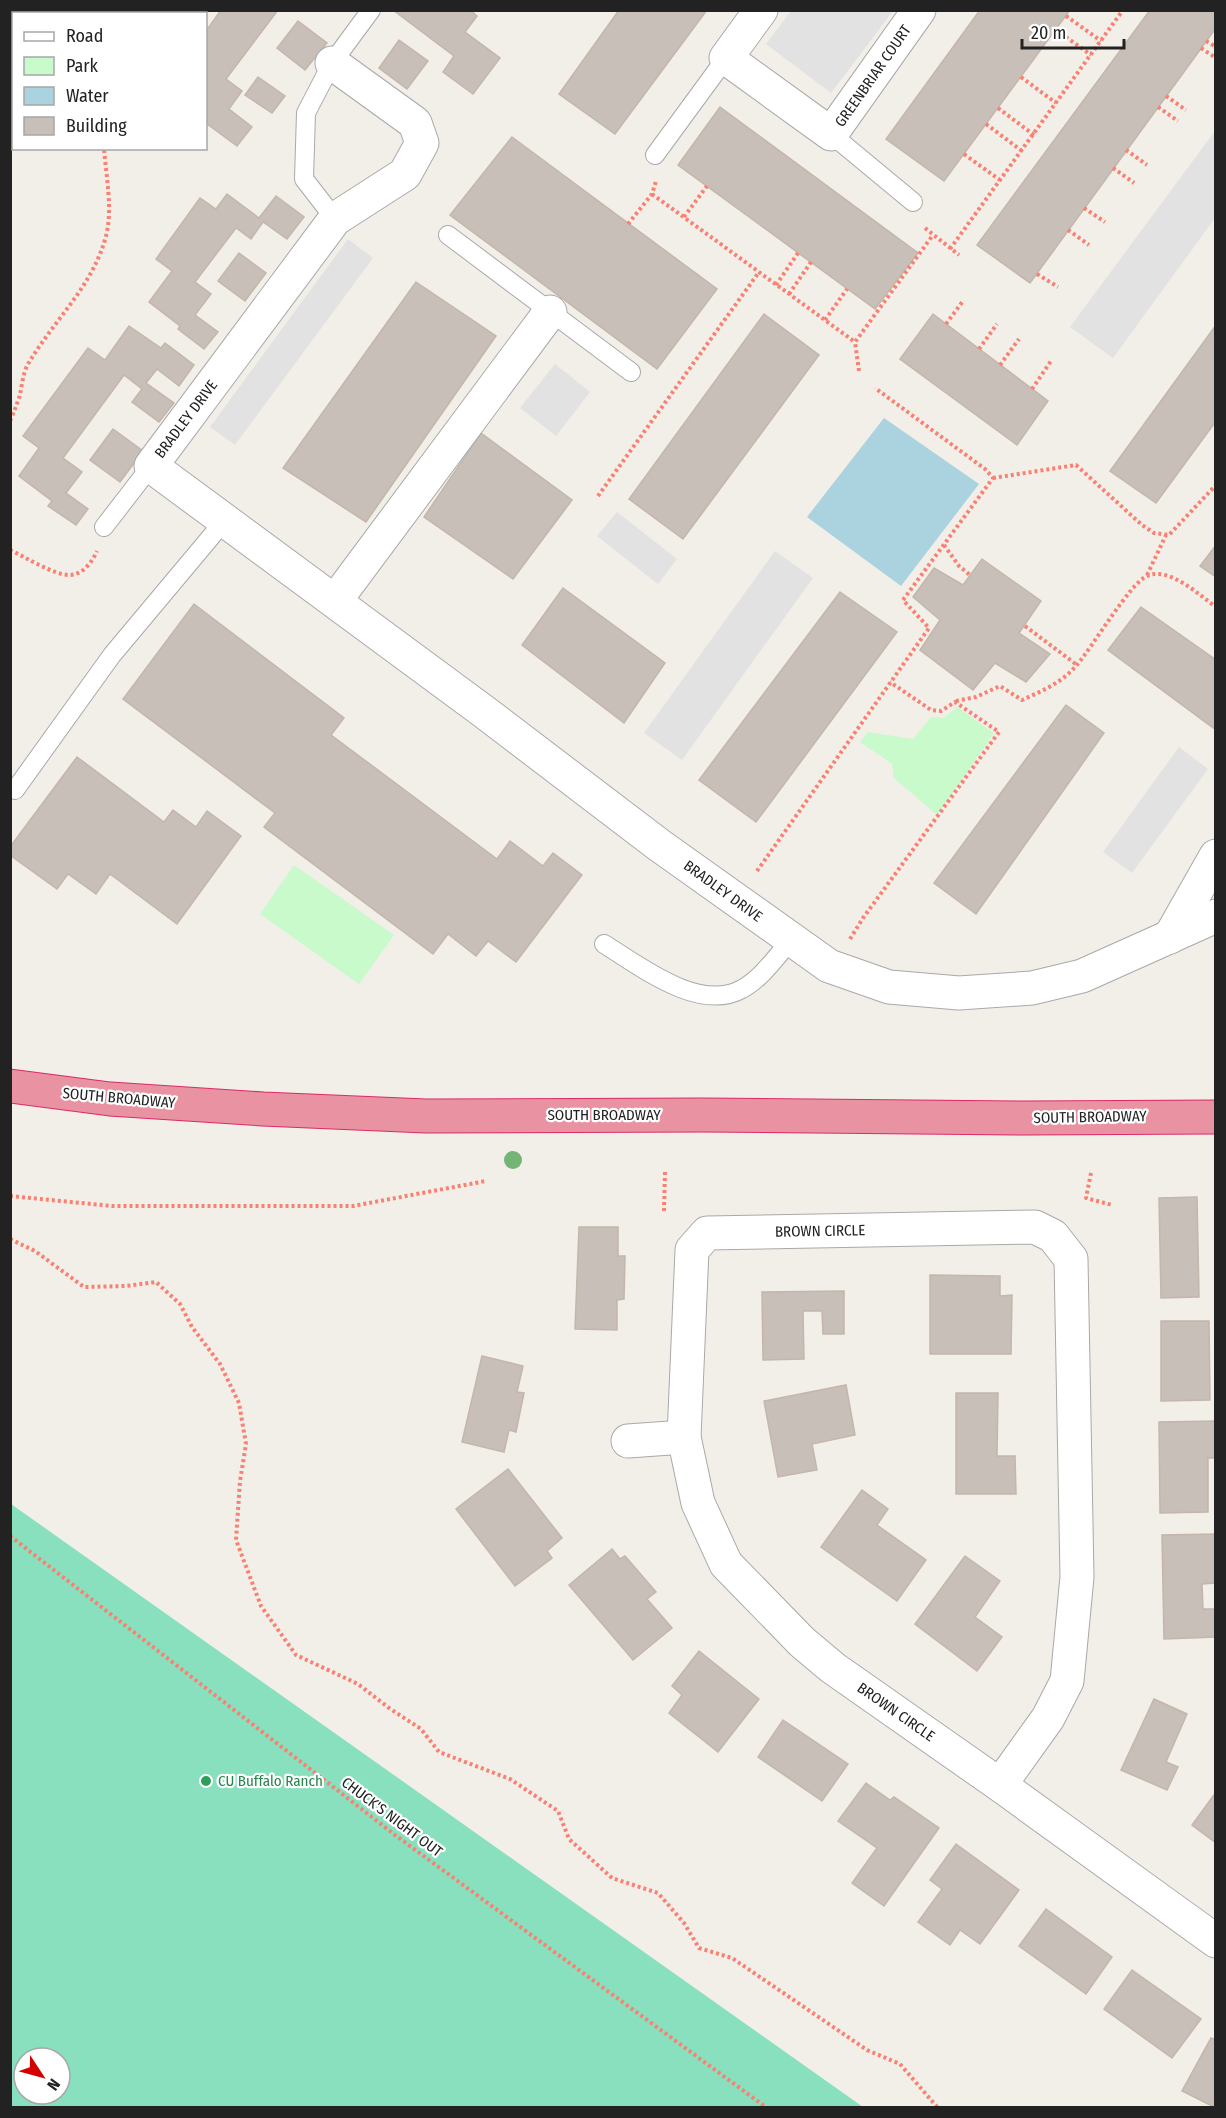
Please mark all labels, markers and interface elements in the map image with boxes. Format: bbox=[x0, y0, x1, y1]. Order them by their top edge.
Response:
legend bbox=[12, 12, 207, 150]
scale bar bbox=[1022, 12, 1124, 50]
street label: GREENBRIAR COURT bbox=[831, 22, 915, 130]
text: 20 m bbox=[1031, 22, 1066, 44]
text: Road bbox=[66, 25, 103, 47]
text: Park bbox=[66, 55, 99, 77]
text: Water bbox=[66, 85, 109, 107]
text: Building bbox=[66, 115, 127, 137]
street label: BRADLEY DRIVE bbox=[151, 376, 221, 462]
street label: BRADLEY DRIVE bbox=[680, 856, 766, 926]
street label: SOUTH BROADWAY bbox=[62, 1084, 177, 1112]
street label: SOUTH BROADWAY bbox=[547, 1106, 661, 1124]
street label: SOUTH BROADWAY bbox=[1033, 1107, 1147, 1127]
street label: BROWN CIRCLE bbox=[775, 1221, 865, 1241]
street label: BROWN CIRCLE bbox=[854, 1679, 938, 1745]
place label: CU Buffalo Ranch bbox=[218, 1772, 323, 1790]
street label: CHUCK'S NIGHT OUT bbox=[338, 1773, 446, 1861]
marker: CU Buffalo Ranch bbox=[199, 1774, 213, 1788]
north arrow bbox=[12, 2046, 72, 2106]
text: N bbox=[43, 2075, 64, 2094]

